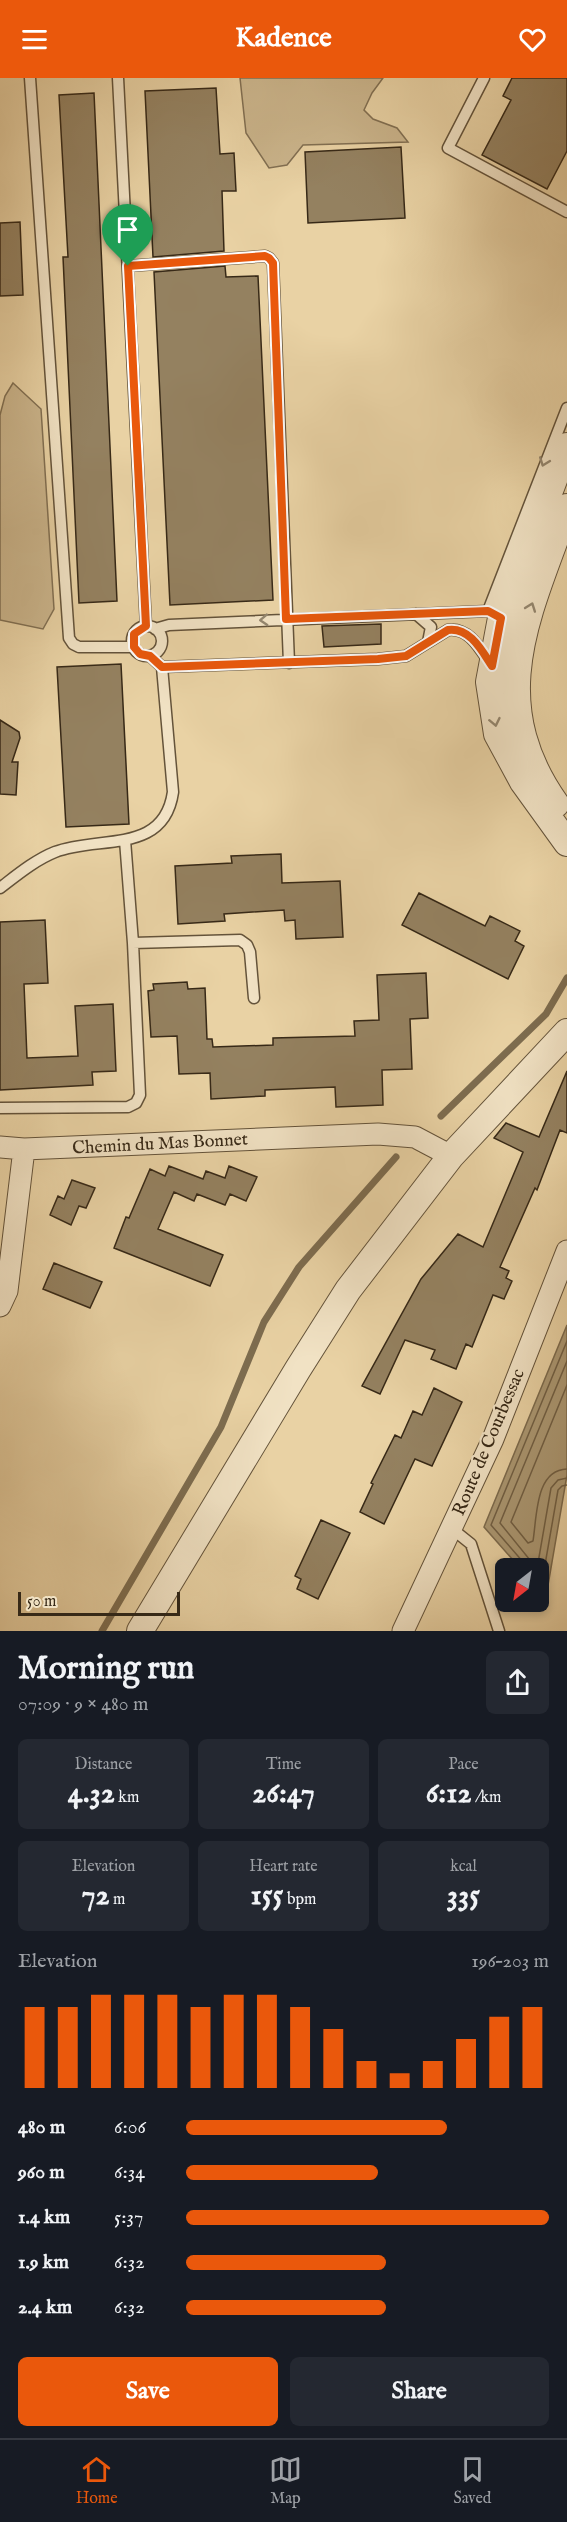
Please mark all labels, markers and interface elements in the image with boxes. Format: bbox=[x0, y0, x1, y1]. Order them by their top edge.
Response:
text: Kadence bbox=[235, 22, 332, 56]
icon: menu bbox=[18, 23, 51, 56]
icon: heart bbox=[516, 23, 549, 56]
pin bbox=[102, 204, 153, 266]
icon: arrive bbox=[111, 213, 144, 246]
one-way arrow bbox=[539, 456, 552, 466]
one-way arrow bbox=[524, 602, 536, 613]
one-way arrow bbox=[259, 614, 268, 627]
one-way arrow bbox=[488, 717, 501, 727]
street label: Chemin du Mas Bonnet bbox=[72, 1128, 249, 1161]
street label: Route de Courbessac bbox=[448, 1365, 531, 1519]
north arrow bbox=[495, 1558, 549, 1612]
map controls bbox=[495, 1558, 549, 1612]
scale bar bbox=[18, 1589, 180, 1616]
text: 50 m bbox=[27, 1592, 56, 1612]
text: Morning run bbox=[18, 1648, 194, 1690]
button: share bbox=[486, 1651, 549, 1714]
text: 07:09 · 9 × 480 m bbox=[18, 1692, 148, 1717]
text: Distance bbox=[75, 1755, 132, 1775]
text: Time bbox=[266, 1755, 301, 1775]
text: Pace bbox=[448, 1755, 479, 1775]
text: 4.32 bbox=[68, 1775, 115, 1813]
text: 26:47 bbox=[252, 1775, 315, 1813]
text: 6:12 bbox=[426, 1775, 471, 1813]
text: km bbox=[115, 1788, 139, 1808]
text: /km bbox=[471, 1788, 501, 1808]
text: Elevation bbox=[72, 1857, 135, 1877]
text: Heart rate bbox=[249, 1857, 318, 1877]
text: kcal bbox=[450, 1857, 477, 1877]
text: 72 bbox=[82, 1877, 110, 1915]
text: 155 bbox=[251, 1877, 283, 1915]
text: 335 bbox=[447, 1877, 480, 1915]
text: m bbox=[110, 1890, 125, 1910]
text: bpm bbox=[283, 1890, 316, 1910]
text: Elevation bbox=[18, 1949, 97, 1974]
text: 196–203 m bbox=[471, 1949, 549, 1974]
text: 480 m bbox=[18, 2115, 65, 2140]
text: 6:06 bbox=[114, 2115, 146, 2140]
text: 960 m bbox=[18, 2160, 65, 2185]
text: 6:34 bbox=[114, 2160, 145, 2185]
text: 1.4 km bbox=[18, 2205, 70, 2230]
text: 5:37 bbox=[114, 2205, 143, 2230]
text: 1.9 km bbox=[18, 2250, 69, 2275]
text: 6:32 bbox=[114, 2250, 145, 2275]
text: 2.4 km bbox=[18, 2295, 72, 2320]
text: 6:32 bbox=[114, 2295, 145, 2320]
button: Save bbox=[18, 2357, 278, 2426]
button: Share bbox=[290, 2357, 549, 2426]
tab: Home bbox=[76, 2453, 118, 2509]
tab: Map bbox=[269, 2453, 302, 2509]
tab: Saved bbox=[453, 2453, 491, 2509]

